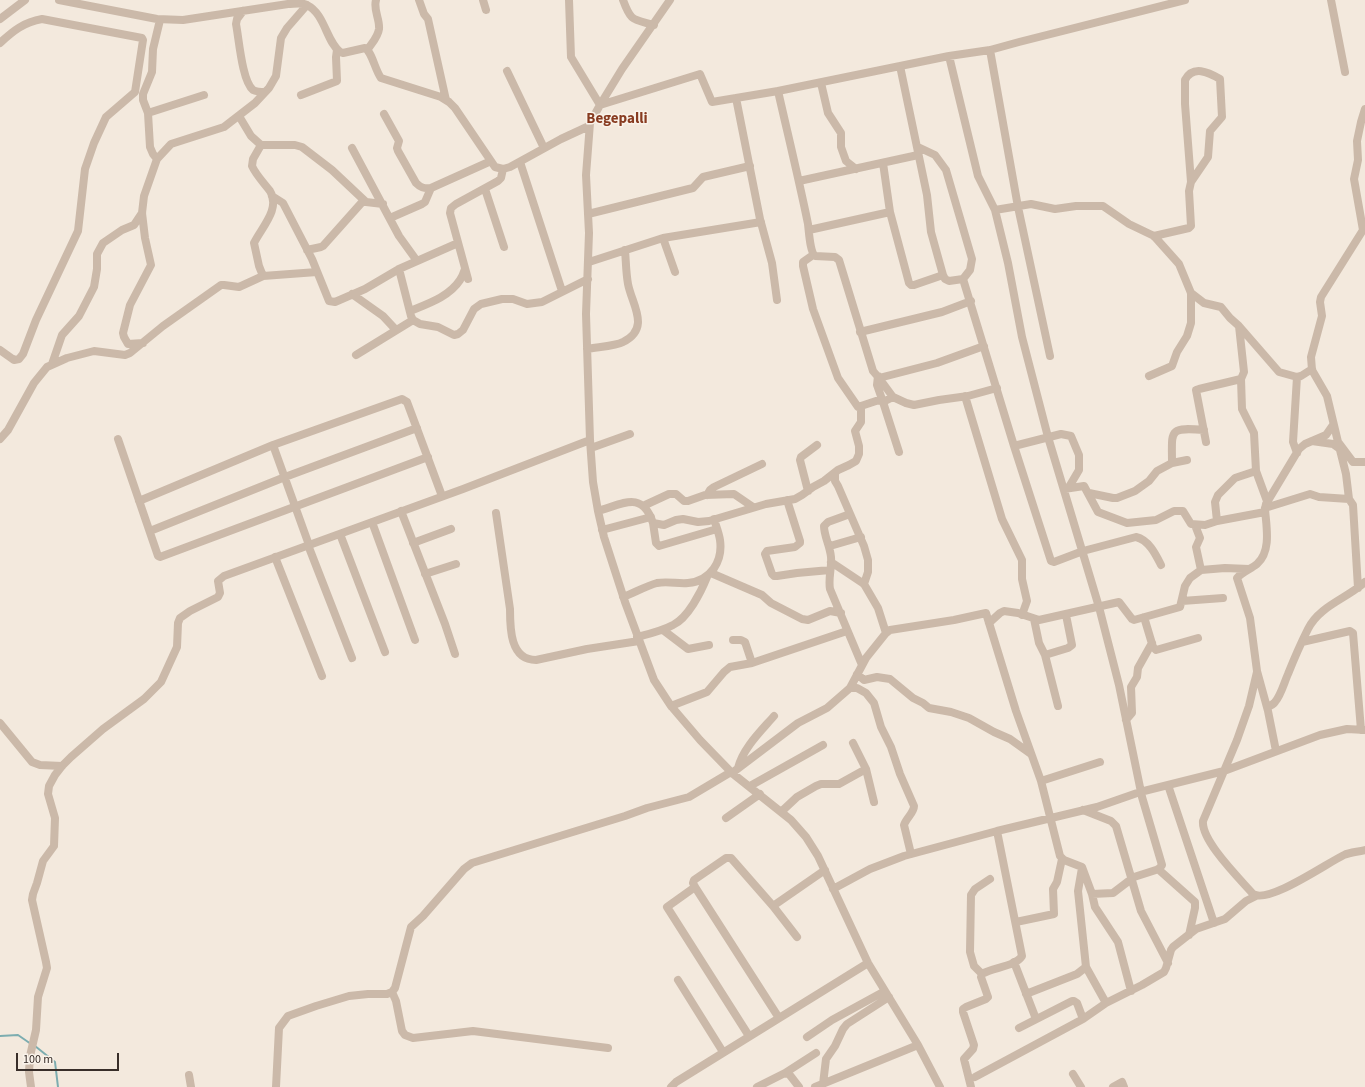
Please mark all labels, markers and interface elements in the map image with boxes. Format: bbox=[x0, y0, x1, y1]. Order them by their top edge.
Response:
district label: Begepalli bbox=[586, 111, 648, 129]
scale bar bbox=[18, 1045, 121, 1071]
text: 100 m bbox=[23, 1051, 53, 1068]

